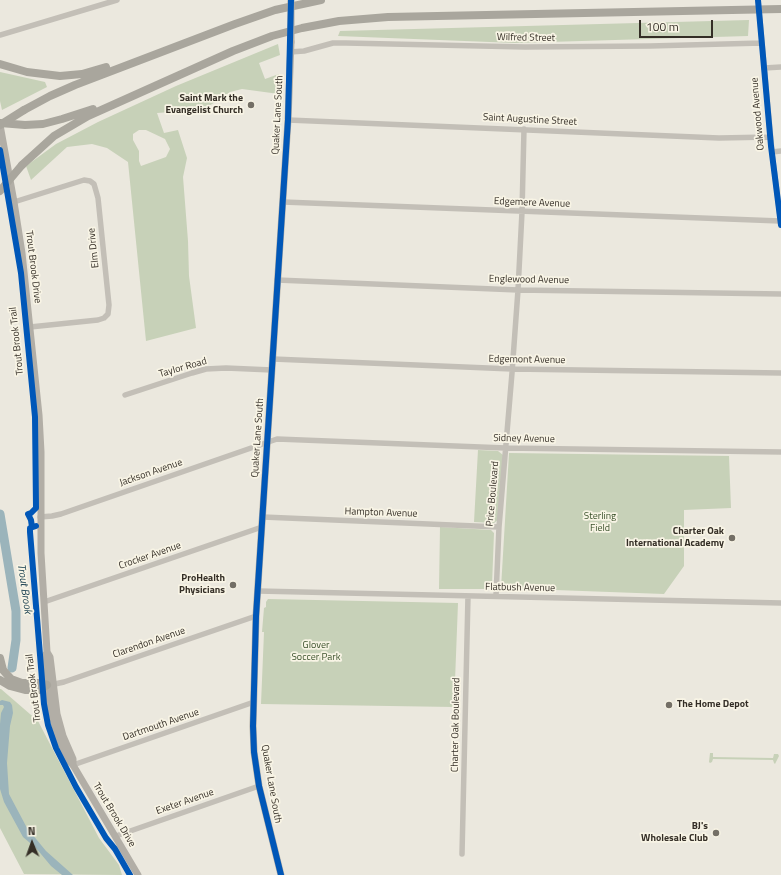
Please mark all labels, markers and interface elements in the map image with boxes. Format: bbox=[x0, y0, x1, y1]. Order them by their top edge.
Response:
scale bar bbox=[641, 12, 715, 38]
text: 100 m bbox=[646, 17, 679, 36]
street label: Wilfred Street bbox=[497, 31, 555, 45]
street label: Quaker Lane South bbox=[270, 75, 286, 155]
street label: Oakwood Avenue bbox=[749, 77, 767, 151]
place label: Saint Mark the Evangelist Church bbox=[165, 93, 243, 116]
marker: Saint Mark the Evangelist Church bbox=[246, 100, 256, 110]
street label: Saint Augustine Street bbox=[483, 112, 577, 128]
street label: Edgemere Avenue bbox=[494, 196, 570, 210]
street label: Elm Drive bbox=[86, 227, 102, 269]
street label: Trout Brook Drive bbox=[23, 230, 43, 304]
street label: Englewood Avenue bbox=[489, 273, 569, 287]
street label: Trout Brook Trail bbox=[7, 306, 27, 376]
street label: Edgemont Avenue bbox=[488, 353, 566, 367]
street label: Taylor Road bbox=[158, 355, 208, 381]
street label: Quaker Lane South bbox=[249, 398, 267, 478]
street label: Sidney Avenue bbox=[493, 432, 555, 446]
street label: Jackson Avenue bbox=[118, 457, 184, 489]
street label: Price Boulevard bbox=[484, 461, 502, 527]
street label: Hampton Avenue bbox=[344, 506, 418, 520]
park label: Sterling Field bbox=[584, 511, 616, 534]
place label: Charter Oak International Academy bbox=[626, 526, 724, 550]
marker: Charter Oak International Academy bbox=[727, 533, 737, 543]
street label: Crocker Avenue bbox=[117, 540, 183, 572]
water label: Trout Brook bbox=[14, 563, 34, 615]
place label: ProHealth Physicians bbox=[179, 573, 225, 596]
marker: ProHealth Physicians bbox=[228, 580, 238, 590]
street label: Flatbush Avenue bbox=[485, 581, 555, 595]
street label: Clarendon Avenue bbox=[111, 625, 187, 661]
park label: Glover Soccer Park bbox=[291, 640, 341, 664]
street label: Trout Brook Trail bbox=[24, 653, 44, 723]
street label: Charter Oak Boulevard bbox=[449, 678, 463, 772]
place label: The Home Depot bbox=[677, 699, 749, 711]
marker: The Home Depot bbox=[664, 700, 674, 710]
street label: Dartmouth Avenue bbox=[121, 706, 201, 744]
street label: Quaker Lane South bbox=[258, 744, 284, 824]
street label: Trout Brook Drive bbox=[90, 781, 138, 849]
street label: Exeter Avenue bbox=[154, 786, 216, 818]
place label: BJ's Wholesale Club bbox=[641, 821, 708, 844]
north arrow bbox=[12, 823, 52, 863]
text: N bbox=[27, 823, 36, 839]
marker: BJ's Wholesale Club bbox=[711, 828, 721, 838]

